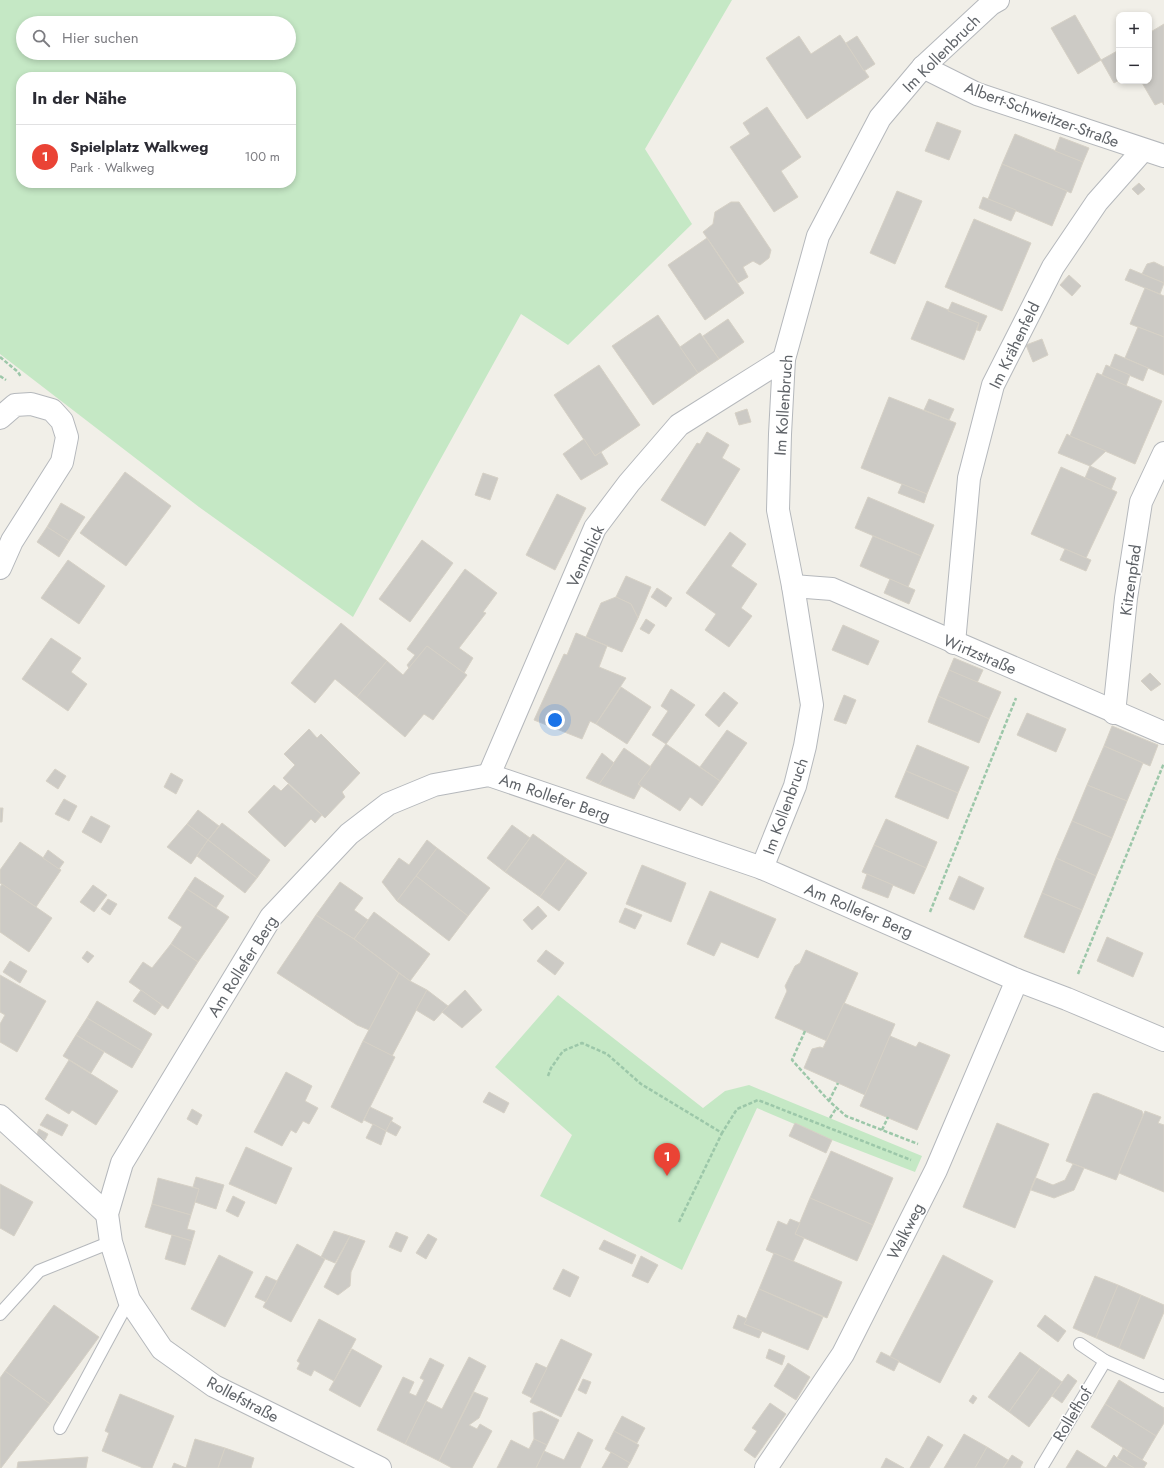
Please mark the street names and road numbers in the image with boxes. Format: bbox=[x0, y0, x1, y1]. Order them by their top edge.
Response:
street label: Im Kollenbruch bbox=[897, 9, 985, 97]
street label: Albert-Schweitzer-Straße bbox=[961, 76, 1122, 153]
street label: Im Krähenfeld bbox=[983, 298, 1045, 393]
street label: Im Kollenbruch bbox=[768, 354, 799, 456]
street label: Vennblick bbox=[561, 521, 610, 591]
street label: Kitzenpfad bbox=[1114, 543, 1147, 617]
street label: Wirtzstraße bbox=[940, 629, 1020, 680]
street label: Im Kollenbruch bbox=[757, 755, 814, 858]
street label: Am Rollefer Berg bbox=[496, 768, 613, 827]
street label: Am Rollefer Berg bbox=[801, 877, 917, 944]
street label: Am Rollefer Berg bbox=[202, 911, 283, 1021]
street label: Walkweg bbox=[881, 1199, 930, 1264]
street label: Rollefstraße bbox=[203, 1371, 283, 1428]
street label: Rollefhof bbox=[1047, 1382, 1098, 1446]

